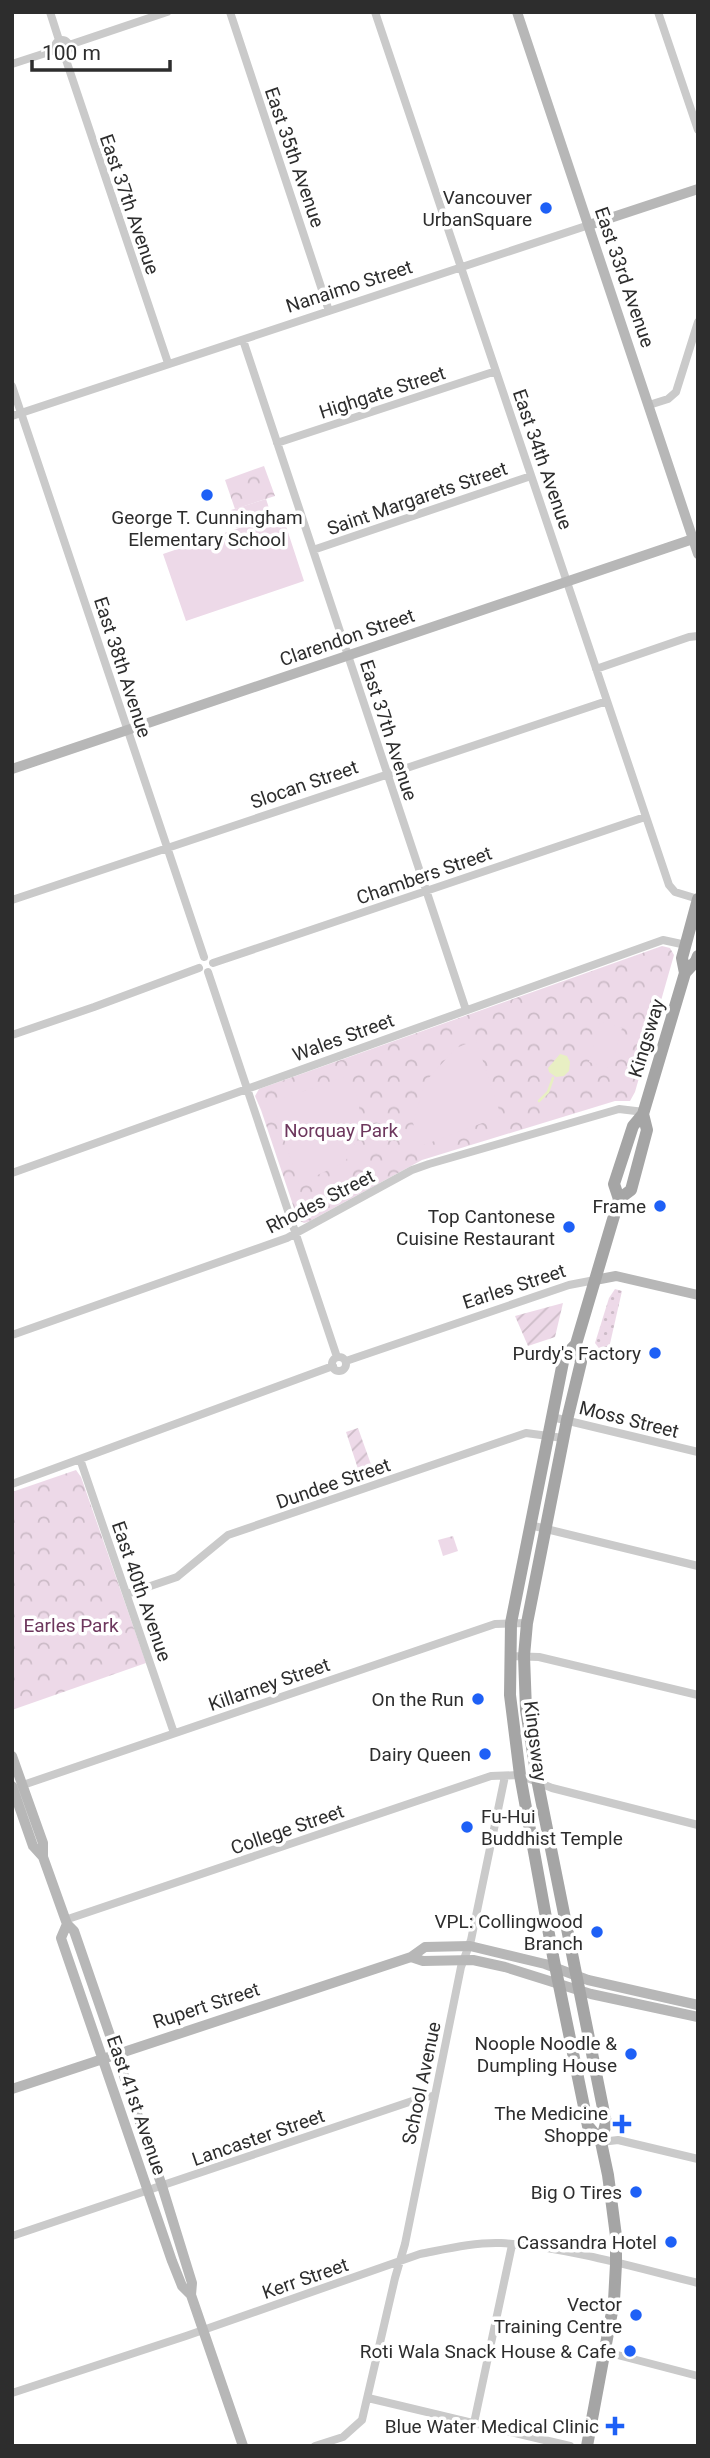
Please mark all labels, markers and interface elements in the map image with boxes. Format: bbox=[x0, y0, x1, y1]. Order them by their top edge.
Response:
scale bar bbox=[32, 28, 170, 72]
text: 100 m bbox=[42, 41, 101, 65]
street label: East 35th Avenue bbox=[260, 84, 329, 230]
street label: East 37th Avenue bbox=[95, 131, 164, 277]
place label: Vancouver UrbanSquare bbox=[423, 186, 533, 231]
marker: Vancouver UrbanSquare bbox=[538, 200, 554, 216]
street label: East 33rd Avenue bbox=[590, 204, 659, 350]
street label: Nanaimo Street bbox=[283, 255, 415, 318]
street label: Highgate Street bbox=[316, 361, 448, 424]
street label: East 34th Avenue bbox=[508, 386, 577, 532]
street label: Saint Margarets Street bbox=[324, 457, 510, 540]
marker: George T. Cunningham Elementary School bbox=[199, 487, 215, 503]
place label: George T. Cunningham Elementary School bbox=[111, 506, 303, 551]
street label: East 38th Avenue bbox=[89, 594, 156, 740]
street label: Clarendon Street bbox=[277, 604, 418, 671]
street label: East 37th Avenue bbox=[355, 657, 422, 803]
street label: Slocan Street bbox=[247, 755, 361, 814]
street label: Chambers Street bbox=[353, 842, 495, 909]
street label: Kingsway bbox=[624, 996, 669, 1080]
street label: Wales Street bbox=[289, 1008, 397, 1066]
park label: Norquay Park bbox=[284, 1119, 398, 1142]
street label: Rhodes Street bbox=[262, 1164, 378, 1239]
place label: Frame bbox=[593, 1195, 646, 1218]
marker: Frame bbox=[652, 1198, 668, 1214]
place label: Top Cantonese Cuisine Restaurant bbox=[396, 1205, 555, 1250]
marker: Top Cantonese Cuisine Restaurant bbox=[561, 1219, 577, 1235]
street label: Earles Street bbox=[460, 1259, 569, 1314]
place label: Purdy's Factory bbox=[512, 1342, 641, 1365]
marker: Purdy's Factory bbox=[647, 1345, 663, 1361]
street label: Moss Street bbox=[577, 1396, 681, 1443]
street label: Dundee Street bbox=[273, 1453, 393, 1514]
street label: East 40th Avenue bbox=[107, 1518, 176, 1664]
park label: Earles Park bbox=[23, 1614, 119, 1637]
street label: Killarney Street bbox=[205, 1653, 333, 1716]
place label: On the Run bbox=[372, 1688, 464, 1711]
marker: On the Run bbox=[470, 1691, 486, 1707]
street label: Kingsway bbox=[519, 1699, 552, 1783]
place label: Dairy Queen bbox=[369, 1743, 471, 1766]
marker: Dairy Queen bbox=[477, 1746, 493, 1762]
street label: College Street bbox=[228, 1799, 347, 1860]
place label: Fu-Hui Buddhist Temple bbox=[481, 1805, 623, 1850]
marker: Fu-Hui Buddhist Temple bbox=[459, 1819, 475, 1835]
place label: VPL: Collingwood Branch bbox=[434, 1910, 583, 1955]
marker: VPL: Collingwood Branch bbox=[589, 1924, 605, 1940]
street label: Rupert Street bbox=[150, 1977, 262, 2034]
street label: School Avenue bbox=[397, 2020, 446, 2147]
street label: East 41st Avenue bbox=[102, 2032, 171, 2178]
place label: Noople Noodle & Dumpling House bbox=[475, 2032, 617, 2077]
marker: Noople Noodle & Dumpling House bbox=[623, 2046, 639, 2062]
place label: The Medicine Shoppe bbox=[494, 2102, 608, 2147]
street label: Lancaster Street bbox=[189, 2104, 327, 2171]
marker: The Medicine Shoppe bbox=[614, 2116, 630, 2132]
place label: Big O Tires bbox=[531, 2181, 622, 2204]
marker: Big O Tires bbox=[628, 2184, 644, 2200]
place label: Cassandra Hotel bbox=[517, 2231, 657, 2254]
marker: Cassandra Hotel bbox=[663, 2234, 679, 2250]
street label: Kerr Street bbox=[259, 2253, 351, 2304]
place label: Vector Training Centre bbox=[494, 2293, 623, 2338]
marker: Vector Training Centre bbox=[628, 2307, 644, 2323]
place label: Roti Wala Snack House & Cafe bbox=[360, 2340, 616, 2363]
marker: Roti Wala Snack House & Cafe bbox=[622, 2343, 638, 2359]
place label: Blue Water Medical Clinic bbox=[385, 2415, 599, 2438]
marker: Blue Water Medical Clinic bbox=[605, 2416, 625, 2436]

